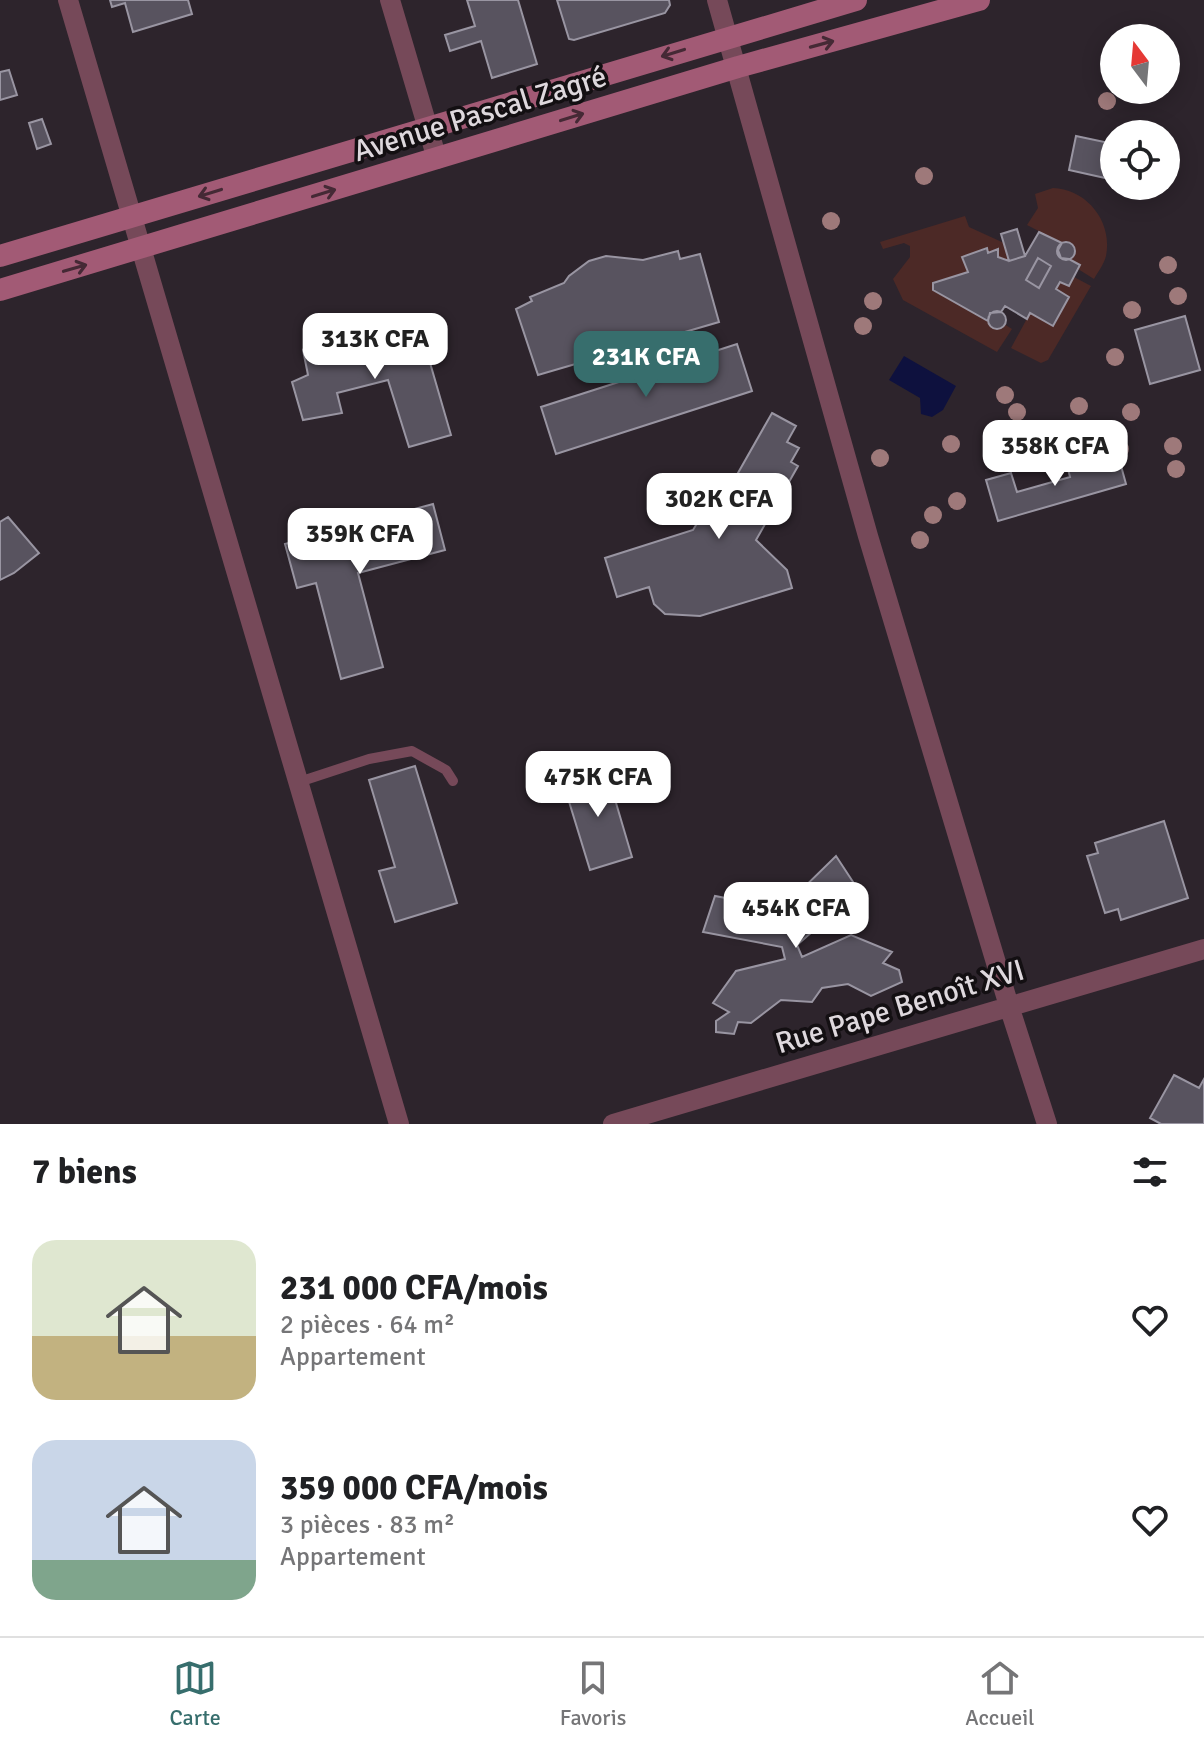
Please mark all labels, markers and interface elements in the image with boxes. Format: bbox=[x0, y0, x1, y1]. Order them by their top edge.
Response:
north arrow bbox=[1100, 24, 1180, 104]
map controls bbox=[1100, 24, 1180, 200]
one-way arrow bbox=[808, 35, 834, 50]
one-way arrow bbox=[661, 46, 687, 61]
street label: Avenue Pascal Zagré bbox=[349, 58, 611, 170]
one-way arrow bbox=[559, 109, 585, 124]
button: locate bbox=[1100, 120, 1180, 200]
one-way arrow bbox=[310, 185, 336, 200]
one-way arrow bbox=[198, 187, 223, 201]
one-way arrow bbox=[61, 260, 87, 275]
pin: 313K CFA bbox=[292, 313, 458, 381]
text: 313K CFA bbox=[321, 323, 429, 355]
pin: 231K CFA bbox=[563, 331, 729, 399]
text: 231K CFA bbox=[592, 341, 700, 373]
pin: 358K CFA bbox=[972, 420, 1138, 488]
text: 358K CFA bbox=[1001, 430, 1109, 462]
pin: 302K CFA bbox=[636, 473, 802, 541]
text: 302K CFA bbox=[665, 483, 773, 515]
pin: 359K CFA bbox=[277, 508, 443, 576]
text: 359K CFA bbox=[306, 518, 414, 550]
pin: 475K CFA bbox=[515, 751, 681, 819]
text: 475K CFA bbox=[544, 761, 652, 793]
pin: 454K CFA bbox=[713, 882, 879, 950]
text: 454K CFA bbox=[742, 892, 850, 924]
street label: Rue Pape Benoît XVI bbox=[771, 952, 1029, 1062]
icon: filters bbox=[1128, 1150, 1172, 1194]
text: 7 biens bbox=[32, 1151, 137, 1193]
text: 231 000 CFA/mois bbox=[280, 1267, 548, 1309]
icon: home bbox=[96, 1272, 192, 1368]
icon: heart bbox=[1128, 1298, 1172, 1342]
text: 2 pièces · 64 m² bbox=[280, 1309, 455, 1341]
text: Appartement bbox=[280, 1341, 426, 1373]
text: 359 000 CFA/mois bbox=[280, 1467, 548, 1509]
icon: home bbox=[96, 1472, 192, 1568]
icon: heart bbox=[1128, 1498, 1172, 1542]
text: 3 pièces · 83 m² bbox=[280, 1509, 455, 1541]
text: Appartement bbox=[280, 1541, 426, 1573]
tab: Carte bbox=[169, 1656, 221, 1731]
tab: Favoris bbox=[560, 1656, 626, 1731]
tab: Accueil bbox=[965, 1656, 1035, 1731]

